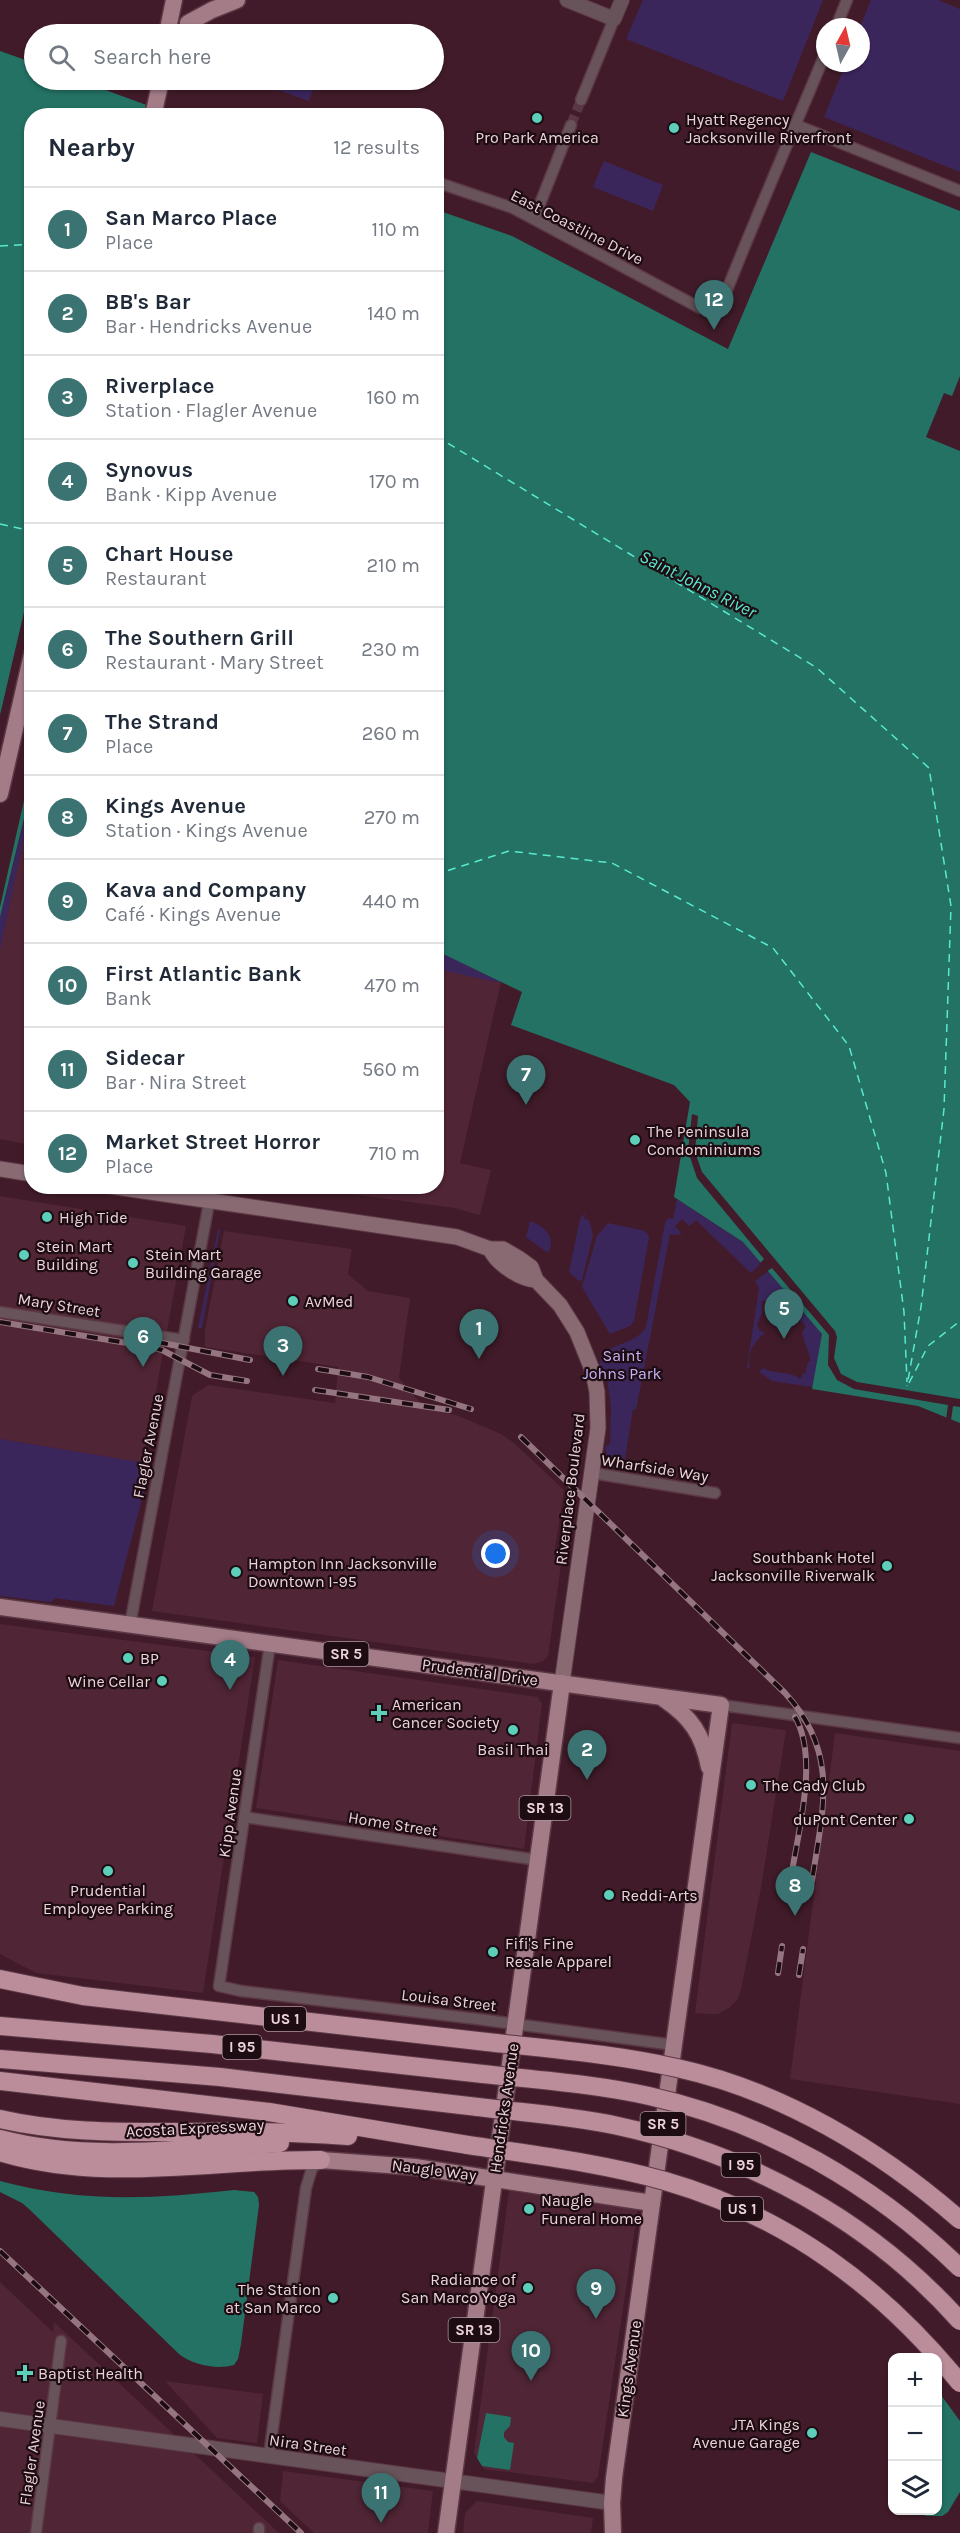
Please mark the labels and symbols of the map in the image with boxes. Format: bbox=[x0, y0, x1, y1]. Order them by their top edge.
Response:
north arrow bbox=[816, 18, 870, 72]
place label: Hyatt Regency Jacksonville Riverfront bbox=[686, 110, 851, 147]
marker: Pro Park America bbox=[530, 111, 544, 125]
marker: Hyatt Regency Jacksonville Riverfront bbox=[667, 121, 681, 135]
place label: Pro Park America bbox=[475, 128, 599, 147]
street label: East Coastline Drive bbox=[508, 185, 646, 269]
pin: 12 bbox=[694, 280, 734, 330]
water label: Saint Johns River bbox=[636, 545, 761, 623]
pin: 7 bbox=[506, 1056, 546, 1105]
place label: The Peninsula Condominiums bbox=[647, 1122, 761, 1159]
marker: The Peninsula Condominiums bbox=[628, 1133, 642, 1147]
place label: High Tide bbox=[59, 1208, 127, 1227]
marker: High Tide bbox=[40, 1210, 54, 1224]
place label: Stein Mart Building bbox=[36, 1237, 112, 1274]
place label: Stein Mart Building Garage bbox=[145, 1245, 262, 1282]
marker: Stein Mart Building bbox=[17, 1248, 31, 1262]
marker: Stein Mart Building Garage bbox=[126, 1256, 140, 1270]
street label: Mary Street bbox=[16, 1289, 102, 1321]
pin: 5 bbox=[764, 1290, 804, 1339]
place label: AvMed bbox=[305, 1292, 353, 1311]
marker: AvMed bbox=[286, 1294, 300, 1308]
pin: 1 bbox=[460, 1310, 498, 1359]
pin: 6 bbox=[124, 1318, 162, 1367]
pin: 3 bbox=[264, 1326, 302, 1376]
park label: Saint Johns Park bbox=[582, 1346, 662, 1383]
street label: Flagler Avenue bbox=[129, 1392, 167, 1500]
street label: Riverplace Boulevard bbox=[551, 1412, 589, 1566]
street label: Wharfside Way bbox=[600, 1450, 711, 1486]
your location bbox=[481, 1539, 510, 1568]
place label: Southbank Hotel Jacksonville Riverwalk bbox=[711, 1548, 875, 1585]
place label: Hampton Inn Jacksonville Downtown I-95 bbox=[248, 1554, 437, 1591]
marker: Southbank Hotel Jacksonville Riverwalk bbox=[880, 1559, 894, 1573]
marker: Hampton Inn Jacksonville Downtown I-95 bbox=[229, 1565, 243, 1579]
pin: 4 bbox=[210, 1640, 250, 1690]
road number: SR 5 bbox=[324, 1642, 368, 1666]
place label: BP bbox=[140, 1649, 159, 1668]
marker: BP bbox=[121, 1651, 135, 1665]
street label: Prudential Drive bbox=[421, 1654, 539, 1690]
place label: Wine Cellar bbox=[68, 1672, 150, 1691]
marker: Wine Cellar bbox=[155, 1674, 169, 1688]
place label: American Cancer Society bbox=[392, 1695, 500, 1732]
marker: American Cancer Society bbox=[370, 1704, 388, 1722]
marker: Basil Thai bbox=[506, 1723, 520, 1737]
pin: 2 bbox=[568, 1730, 606, 1780]
place label: Basil Thai bbox=[477, 1740, 549, 1759]
street label: Kipp Avenue bbox=[214, 1767, 246, 1859]
place label: The Cady Club bbox=[763, 1776, 865, 1795]
marker: The Cady Club bbox=[744, 1778, 758, 1792]
road number: SR 13 bbox=[520, 1796, 570, 1820]
street label: Home Street bbox=[347, 1808, 439, 1840]
place label: duPont Center bbox=[793, 1810, 897, 1829]
marker: duPont Center bbox=[902, 1812, 916, 1826]
marker: Prudential Employee Parking bbox=[101, 1864, 115, 1878]
pin: 8 bbox=[776, 1866, 814, 1916]
place label: Prudential Employee Parking bbox=[43, 1881, 173, 1918]
place label: Reddi-Arts bbox=[621, 1886, 698, 1905]
marker: Reddi-Arts bbox=[602, 1888, 616, 1902]
place label: Fifi's Fine Resale Apparel bbox=[505, 1934, 612, 1971]
marker: Fifi's Fine Resale Apparel bbox=[486, 1945, 500, 1959]
street label: Louisa Street bbox=[400, 1985, 498, 2015]
road number: US 1 bbox=[264, 2007, 306, 2031]
road number: I 95 bbox=[222, 2035, 262, 2059]
street label: Hendricks Avenue bbox=[485, 2042, 523, 2174]
road number: SR 5 bbox=[640, 2112, 686, 2136]
street label: Acosta Expressway bbox=[125, 2115, 265, 2141]
road number: I 95 bbox=[722, 2153, 760, 2177]
street label: Naugle Way bbox=[391, 2155, 478, 2185]
place label: Naugle Funeral Home bbox=[541, 2191, 642, 2228]
road number: US 1 bbox=[721, 2197, 763, 2221]
marker: Naugle Funeral Home bbox=[522, 2202, 536, 2216]
place label: Radiance of San Marco Yoga bbox=[401, 2270, 517, 2307]
pin: 9 bbox=[576, 2270, 616, 2319]
place label: The Station at San Marco bbox=[225, 2280, 321, 2317]
marker: Radiance of San Marco Yoga bbox=[521, 2281, 535, 2295]
marker: The Station at San Marco bbox=[326, 2291, 340, 2305]
road number: SR 13 bbox=[448, 2318, 500, 2342]
street label: Kings Avenue bbox=[613, 2319, 645, 2419]
pin: 10 bbox=[512, 2332, 550, 2381]
marker: Baptist Health bbox=[16, 2364, 34, 2382]
place label: Baptist Health bbox=[38, 2364, 143, 2383]
street label: Flagler Avenue bbox=[15, 2399, 49, 2507]
place label: JTA Kings Avenue Garage bbox=[693, 2415, 800, 2452]
marker: JTA Kings Avenue Garage bbox=[805, 2426, 819, 2440]
street label: Nira Street bbox=[268, 2430, 348, 2460]
pin: 11 bbox=[362, 2474, 400, 2523]

